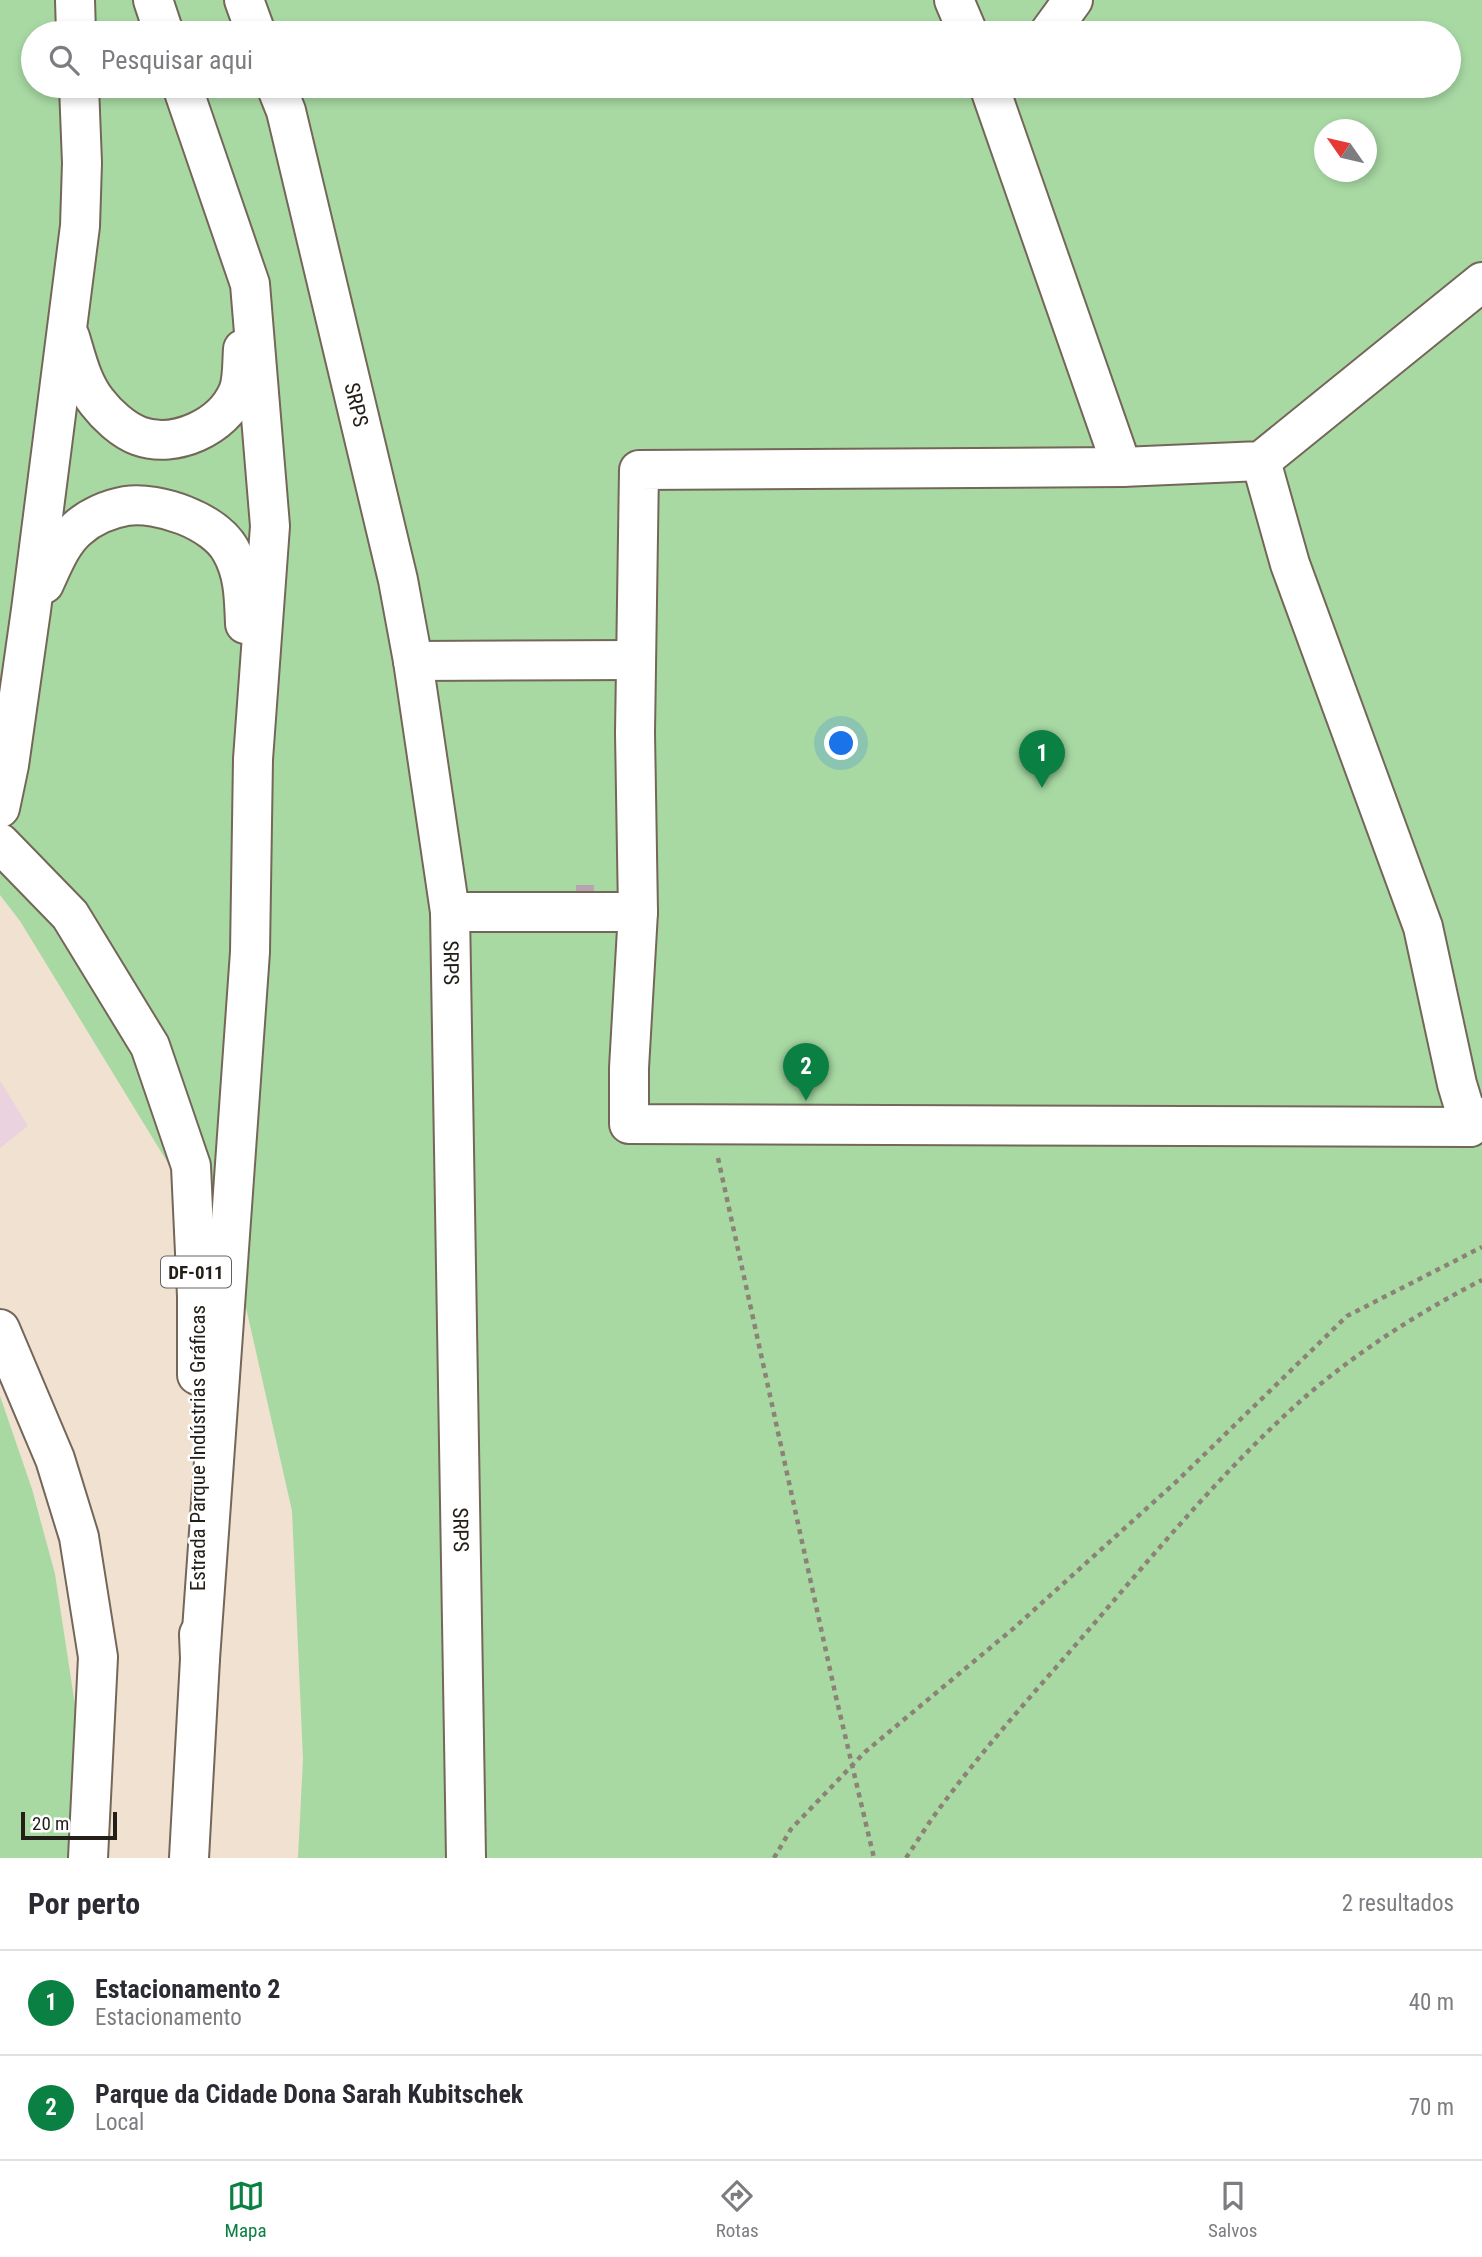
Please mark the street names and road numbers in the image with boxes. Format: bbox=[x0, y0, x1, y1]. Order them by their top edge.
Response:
street label: SRPS bbox=[339, 380, 373, 429]
street label: SRPS bbox=[438, 940, 463, 985]
road number: DF-011 bbox=[161, 1256, 231, 1288]
street label: Estrada Parque Indústrias Gráficas bbox=[186, 1305, 210, 1591]
street label: SRPS bbox=[448, 1507, 473, 1552]

